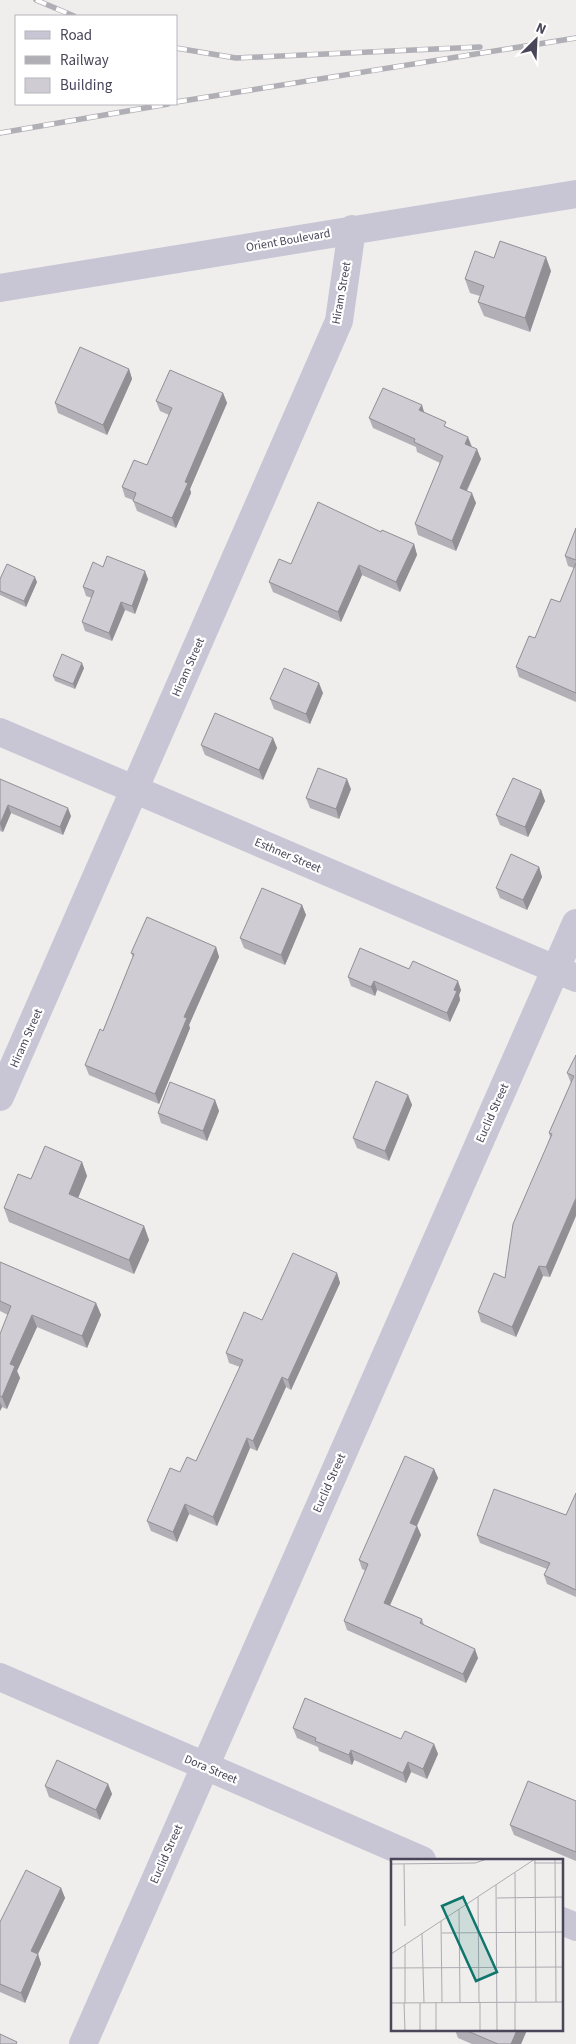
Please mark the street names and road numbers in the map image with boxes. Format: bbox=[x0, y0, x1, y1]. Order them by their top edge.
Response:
street label: Orient Boulevard bbox=[245, 225, 332, 256]
street label: Hiram Street bbox=[328, 261, 355, 326]
street label: Hiram Street bbox=[168, 635, 209, 699]
street label: Esthner Street bbox=[252, 834, 324, 877]
street label: Hiram Street bbox=[6, 1006, 47, 1070]
street label: Euclid Street bbox=[472, 1081, 513, 1146]
street label: Euclid Street bbox=[309, 1451, 350, 1516]
street label: Dora Street bbox=[182, 1751, 240, 1788]
street label: Euclid Street bbox=[146, 1822, 187, 1887]

